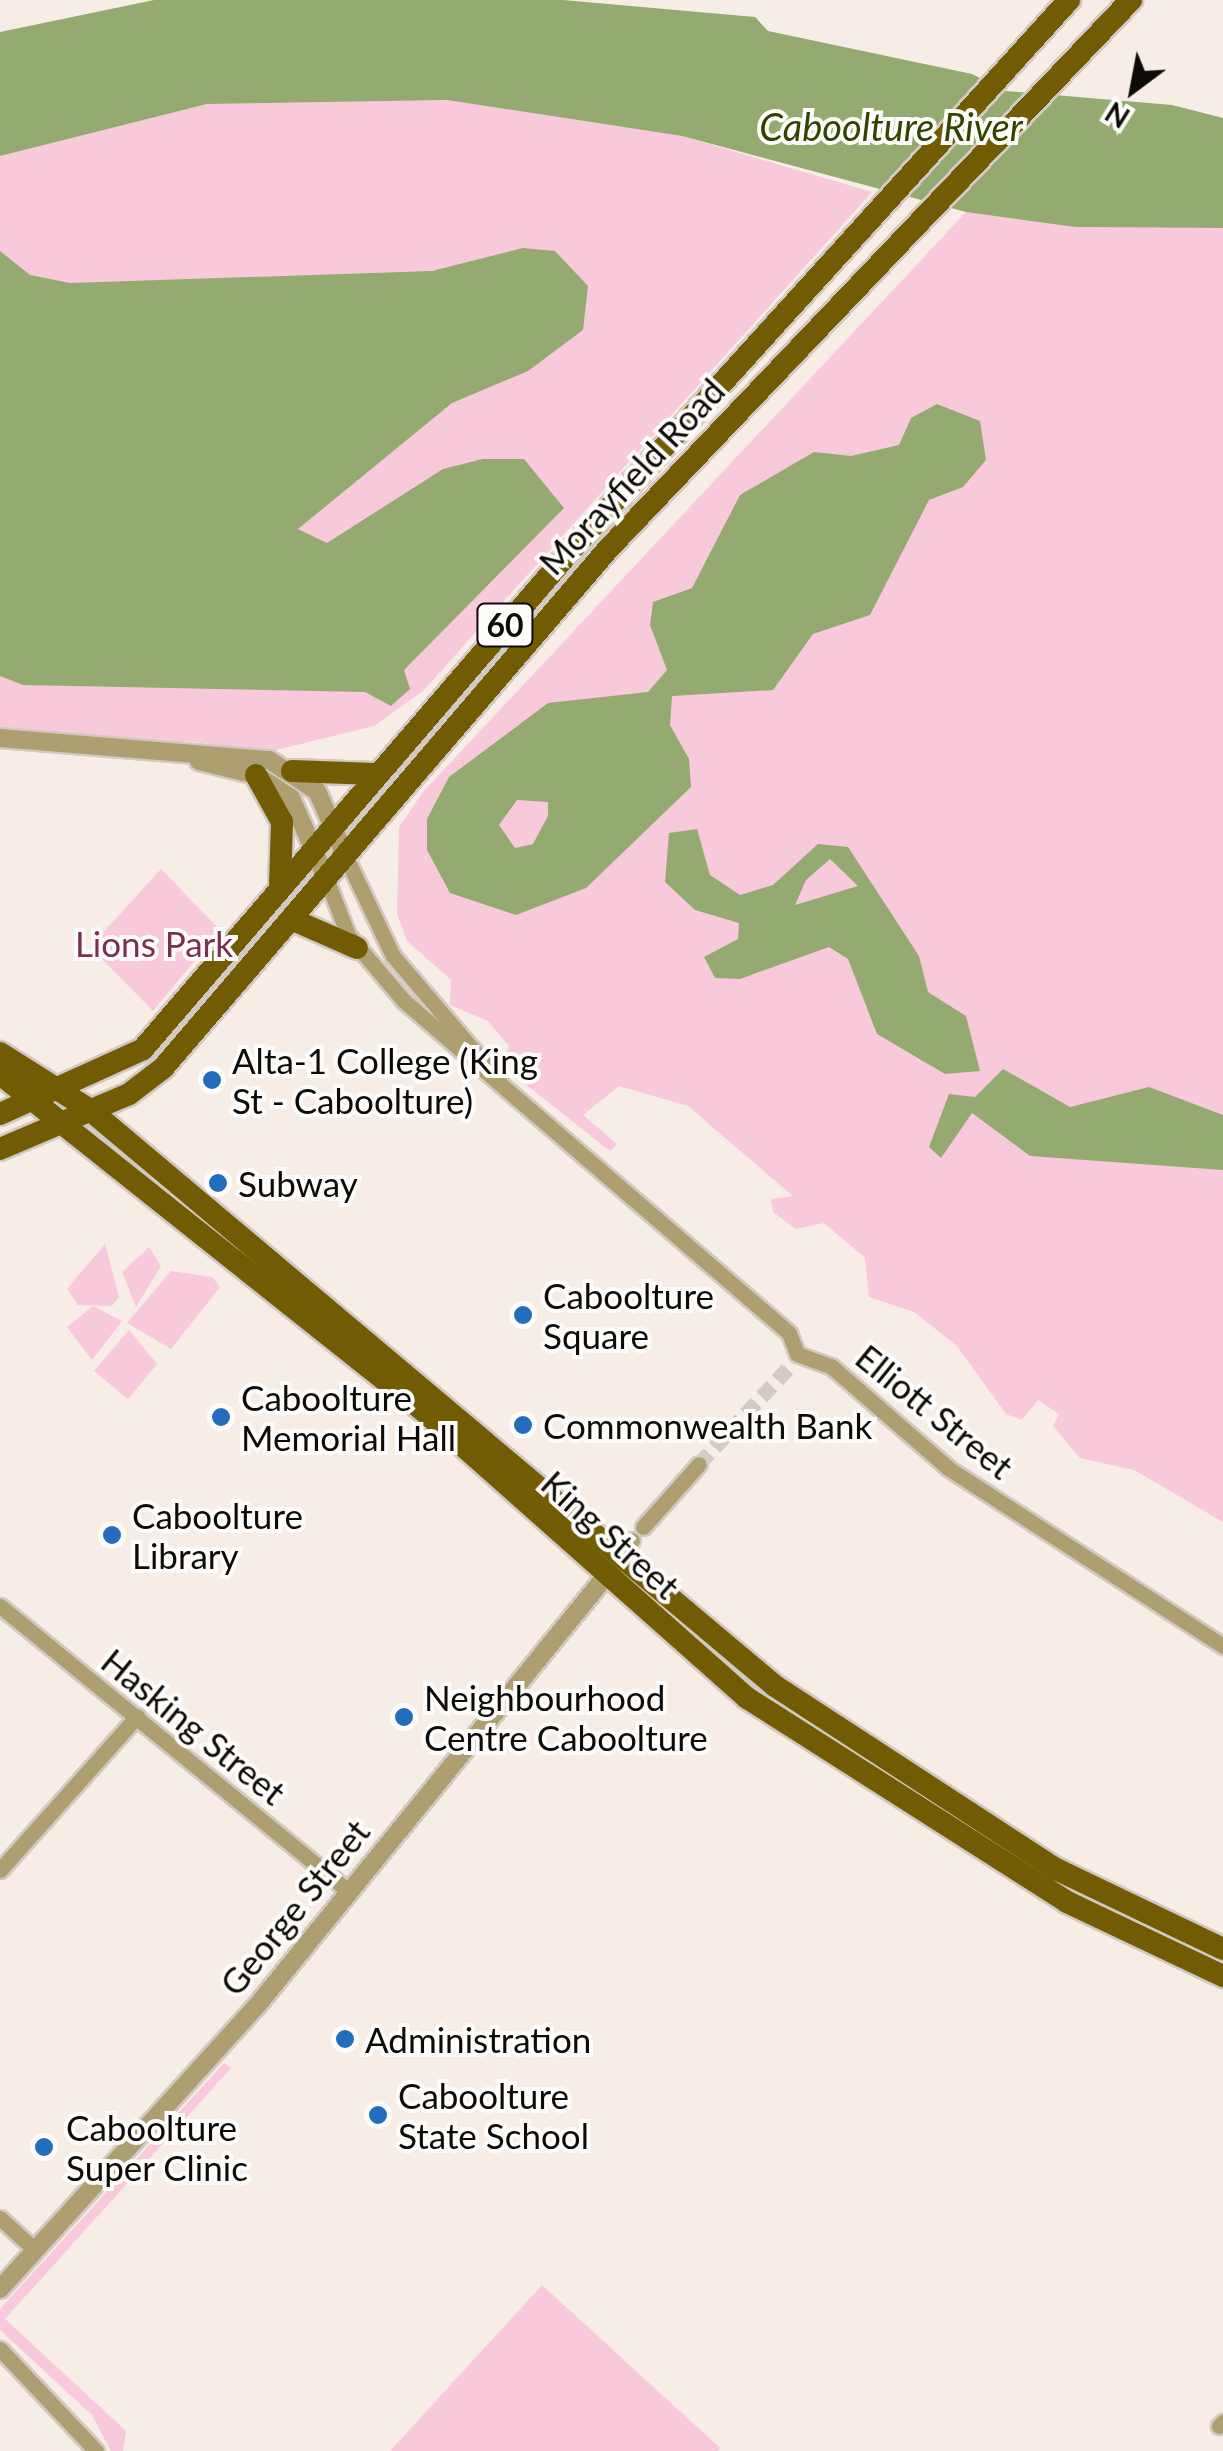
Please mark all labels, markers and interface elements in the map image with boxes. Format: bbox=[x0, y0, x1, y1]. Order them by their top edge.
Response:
north arrow bbox=[1083, 40, 1183, 140]
text: N bbox=[1099, 95, 1135, 136]
water label: Caboolture River bbox=[759, 104, 1023, 150]
street label: Morayfield Road bbox=[530, 369, 732, 583]
road number: 60 bbox=[475, 598, 535, 652]
park label: Lions Park bbox=[75, 922, 233, 964]
place label: Alta-1 College (King St - Caboolture) bbox=[232, 1039, 538, 1121]
marker: Alta-1 College (King St - Caboolture) bbox=[201, 1069, 223, 1091]
place label: Subway bbox=[238, 1162, 358, 1204]
marker: Subway bbox=[207, 1172, 229, 1194]
place label: Caboolture Square bbox=[543, 1274, 714, 1356]
marker: Caboolture Square bbox=[512, 1304, 534, 1326]
street label: Elliott Street bbox=[848, 1335, 1022, 1487]
place label: Caboolture Memorial Hall bbox=[241, 1376, 456, 1458]
place label: Commonwealth Bank bbox=[543, 1404, 872, 1446]
marker: Caboolture Memorial Hall bbox=[210, 1406, 232, 1428]
marker: Commonwealth Bank bbox=[512, 1414, 534, 1436]
street label: King Street bbox=[534, 1461, 688, 1607]
place label: Caboolture Library bbox=[132, 1494, 303, 1576]
marker: Caboolture Library bbox=[101, 1524, 123, 1546]
street label: Hasking Street bbox=[94, 1639, 294, 1813]
place label: Neighbourhood Centre Caboolture bbox=[424, 1676, 708, 1758]
marker: Neighbourhood Centre Caboolture bbox=[393, 1706, 415, 1728]
street label: George Street bbox=[210, 1811, 378, 2003]
place label: Administration bbox=[365, 2018, 591, 2060]
marker: Administration bbox=[334, 2028, 356, 2050]
place label: Caboolture State School bbox=[398, 2074, 589, 2156]
marker: Caboolture State School bbox=[367, 2104, 389, 2126]
place label: Caboolture Super Clinic bbox=[66, 2106, 249, 2188]
marker: Caboolture Super Clinic bbox=[31, 2134, 57, 2160]

